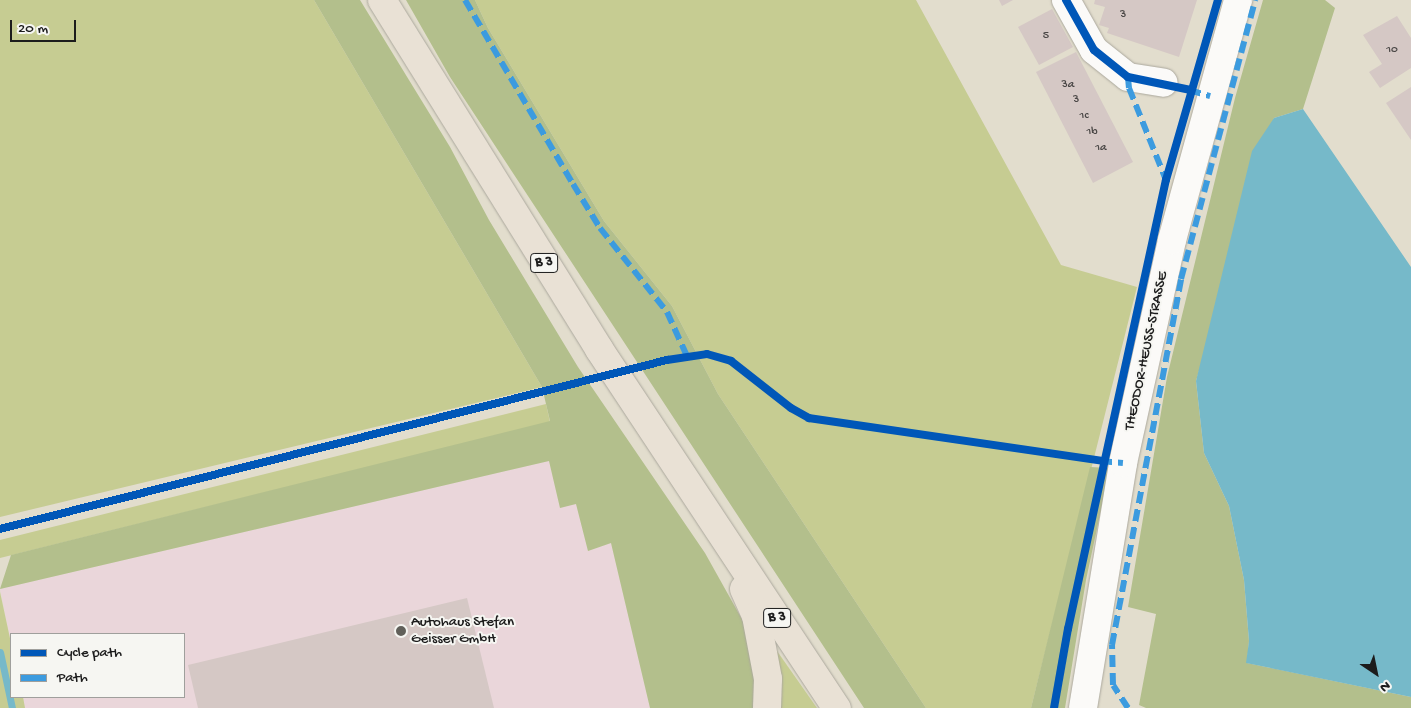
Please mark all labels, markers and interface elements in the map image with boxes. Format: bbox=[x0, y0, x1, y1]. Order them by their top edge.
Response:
house number: 3 bbox=[1120, 9, 1126, 23]
scale bar bbox=[12, 10, 79, 42]
text: 20 m bbox=[18, 20, 48, 38]
house number: 5 bbox=[1043, 30, 1049, 44]
house number: 10 bbox=[1386, 44, 1398, 58]
house number: 3a bbox=[1062, 79, 1074, 93]
house number: 3 bbox=[1073, 94, 1079, 108]
house number: 1c bbox=[1080, 110, 1088, 124]
house number: 1b bbox=[1086, 126, 1098, 140]
house number: 1a bbox=[1095, 142, 1107, 156]
road number: B 3 bbox=[529, 252, 559, 274]
street label: THEODOR-HEUSS-STRASSE bbox=[1121, 270, 1173, 432]
road number: B 3 bbox=[762, 606, 792, 630]
place label: Autohaus Stefan Geisser GmbH bbox=[411, 613, 514, 648]
marker: Autohaus Stefan Geisser GmbH bbox=[395, 625, 407, 637]
legend bbox=[10, 633, 185, 698]
text: Cycle path bbox=[57, 644, 122, 662]
north arrow bbox=[1351, 648, 1401, 698]
text: Path bbox=[57, 669, 88, 687]
text: N bbox=[1376, 676, 1393, 695]

